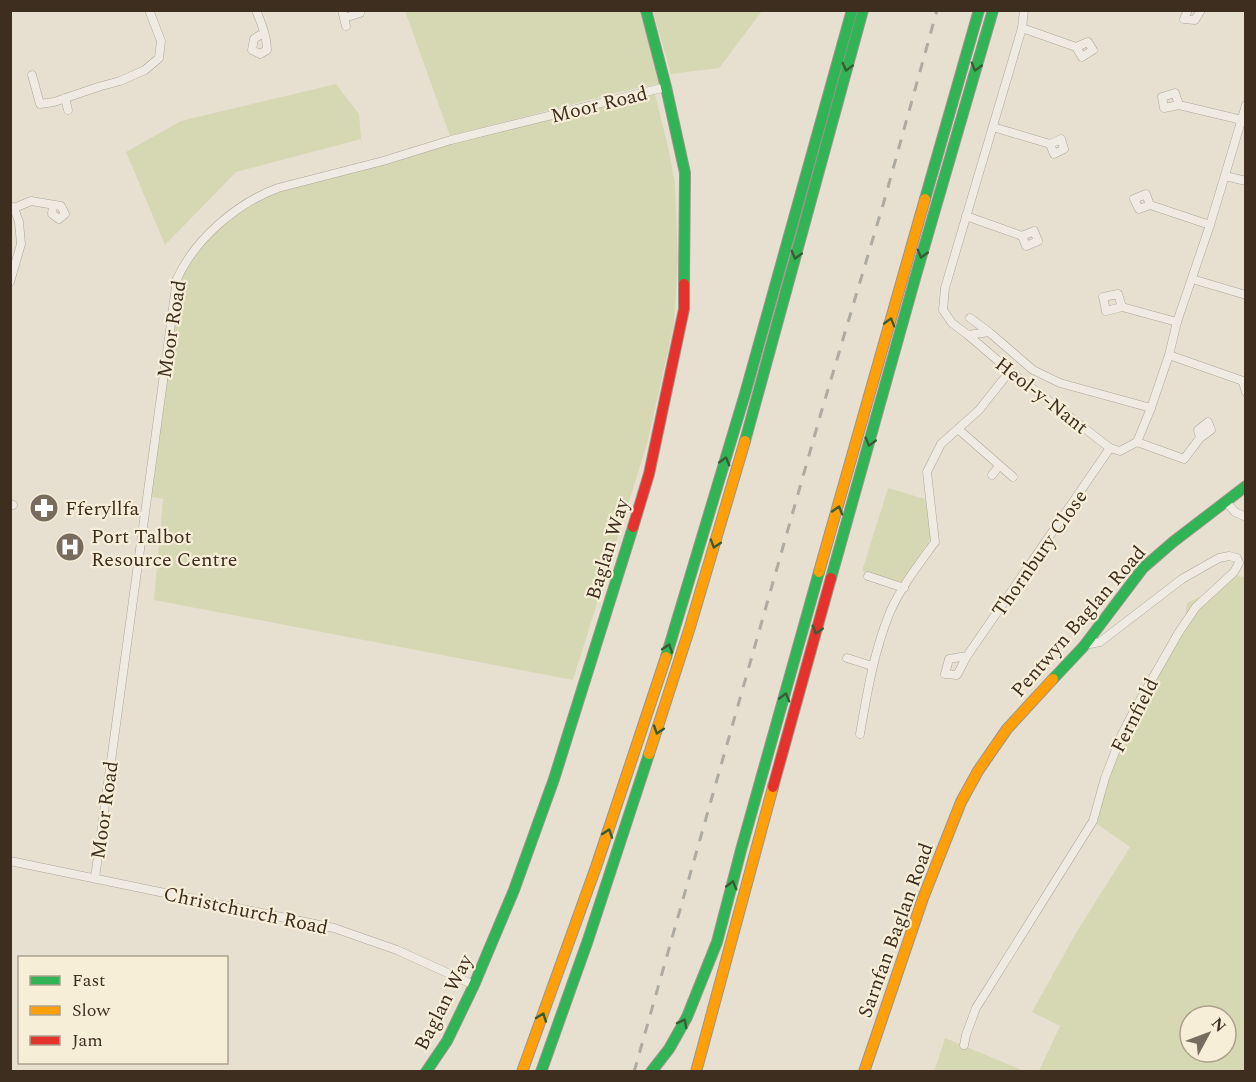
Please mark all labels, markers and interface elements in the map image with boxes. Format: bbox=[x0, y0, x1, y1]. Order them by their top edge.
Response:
one-way arrow bbox=[971, 61, 983, 72]
one-way arrow bbox=[842, 62, 855, 72]
street label: Moor Road bbox=[548, 78, 651, 131]
one-way arrow bbox=[917, 248, 929, 259]
one-way arrow bbox=[791, 249, 803, 260]
street label: Moor Road bbox=[149, 278, 195, 380]
one-way arrow bbox=[883, 317, 895, 328]
street label: Heol-y-Nant bbox=[988, 350, 1095, 442]
one-way arrow bbox=[865, 436, 877, 447]
one-way arrow bbox=[718, 456, 730, 467]
street label: Thornbury Close bbox=[985, 484, 1095, 624]
pharmacy icon: Fferyllfa bbox=[28, 492, 60, 524]
place label: Fferyllfa bbox=[65, 494, 140, 524]
street label: Baglan Way bbox=[578, 494, 638, 604]
one-way arrow bbox=[831, 505, 843, 516]
place label: Port Talbot Resource Centre bbox=[91, 522, 238, 575]
hospital icon: Port Talbot Resource Centre bbox=[54, 531, 86, 563]
one-way arrow bbox=[710, 538, 722, 549]
street label: Pentwyn Baglan Road bbox=[1004, 539, 1153, 704]
one-way arrow bbox=[812, 624, 824, 634]
one-way arrow bbox=[661, 643, 674, 654]
street label: Fernfield bbox=[1103, 673, 1167, 758]
one-way arrow bbox=[778, 692, 790, 703]
one-way arrow bbox=[652, 724, 665, 735]
street label: Moor Road bbox=[83, 759, 127, 861]
one-way arrow bbox=[600, 828, 613, 839]
street label: Sarnfan Baglan Road bbox=[850, 839, 942, 1022]
street label: Christchurch Road bbox=[161, 879, 331, 943]
one-way arrow bbox=[725, 880, 737, 891]
street label: Baglan Way bbox=[407, 948, 482, 1056]
legend bbox=[18, 956, 228, 1064]
text: Fast bbox=[72, 967, 105, 994]
text: Slow bbox=[72, 997, 111, 1024]
north arrow bbox=[1178, 1004, 1238, 1064]
one-way arrow bbox=[535, 1012, 548, 1023]
text: N bbox=[1205, 1012, 1232, 1038]
one-way arrow bbox=[676, 1018, 687, 1029]
text: Jam bbox=[72, 1027, 103, 1054]

